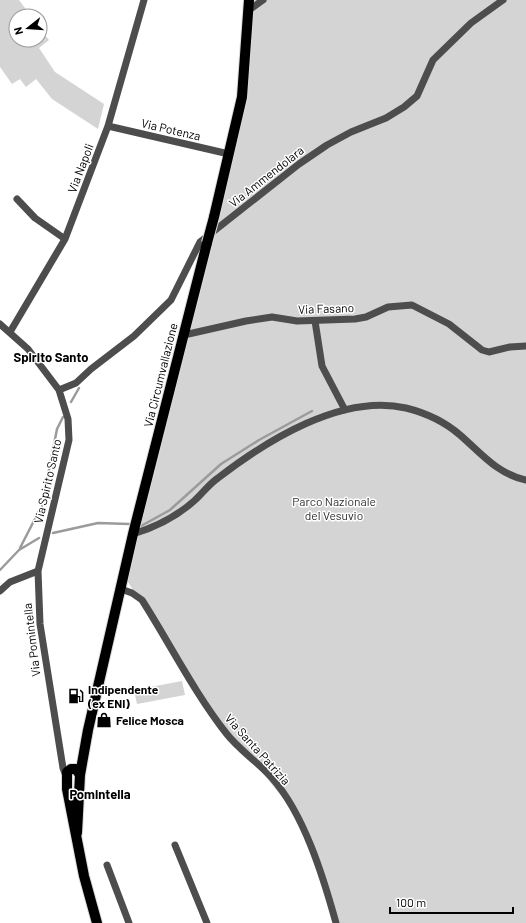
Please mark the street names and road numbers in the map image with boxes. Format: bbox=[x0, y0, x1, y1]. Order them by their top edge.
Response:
street label: Via Potenza bbox=[140, 115, 202, 143]
street label: Via Napoli bbox=[64, 141, 96, 195]
street label: Via Ammendolara bbox=[226, 142, 306, 210]
street label: Via Fasano bbox=[298, 300, 354, 316]
street label: Via Circumvallazione bbox=[140, 321, 180, 429]
street label: Via Spirito Santo bbox=[30, 437, 64, 525]
street label: Via Pomintella bbox=[20, 603, 42, 677]
street label: Via Santa Patrizia bbox=[222, 711, 294, 787]

